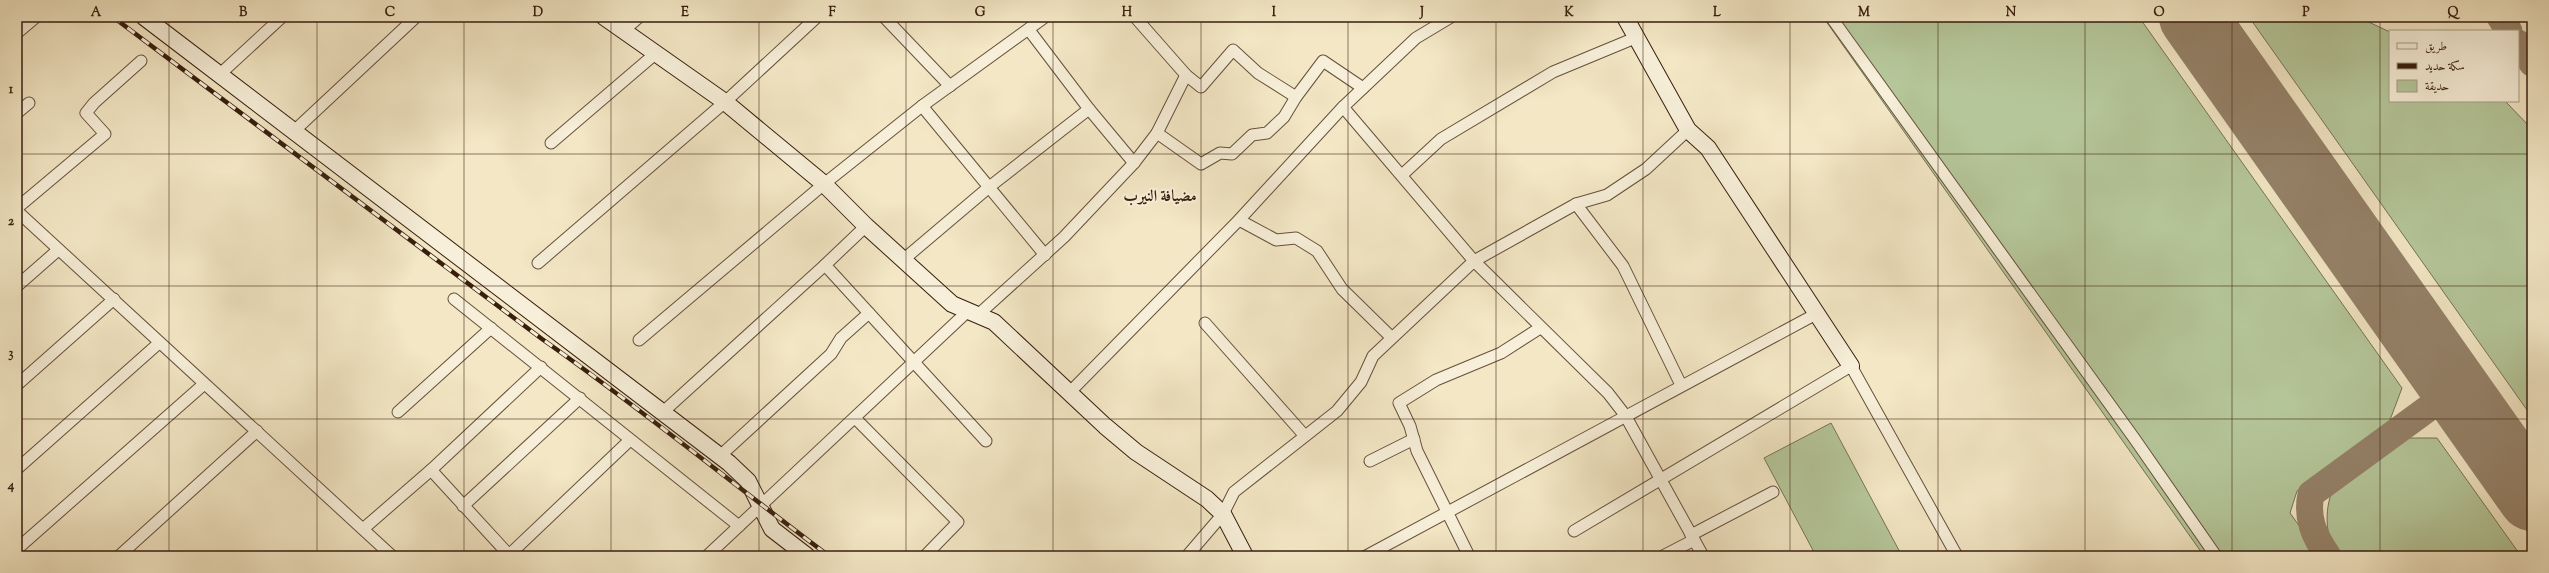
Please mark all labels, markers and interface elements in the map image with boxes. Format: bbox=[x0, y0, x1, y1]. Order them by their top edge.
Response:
text: A bbox=[91, 4, 102, 22]
text: B bbox=[239, 4, 248, 22]
text: C bbox=[385, 4, 395, 22]
text: D bbox=[533, 4, 543, 22]
text: E bbox=[681, 4, 689, 22]
text: F bbox=[828, 4, 836, 22]
text: G bbox=[975, 4, 986, 22]
text: H bbox=[1122, 4, 1133, 22]
text: I bbox=[1272, 4, 1277, 22]
text: J bbox=[1419, 4, 1424, 22]
text: K bbox=[1564, 4, 1574, 22]
text: L bbox=[1713, 4, 1721, 22]
text: M bbox=[1858, 4, 1870, 22]
text: N bbox=[2006, 4, 2017, 22]
text: O bbox=[2153, 4, 2165, 22]
text: P bbox=[2302, 4, 2310, 22]
text: Q bbox=[2448, 4, 2461, 22]
legend bbox=[2389, 30, 2519, 102]
text: طريق bbox=[2425, 38, 2447, 56]
text: سكة حديد bbox=[2425, 58, 2465, 76]
text: حديقة bbox=[2425, 78, 2449, 96]
text: 1 bbox=[9, 81, 14, 99]
district label: مضيافة النيرب bbox=[1123, 186, 1197, 209]
text: 2 bbox=[8, 213, 15, 231]
text: 3 bbox=[8, 345, 14, 363]
text: 4 bbox=[7, 477, 15, 495]

